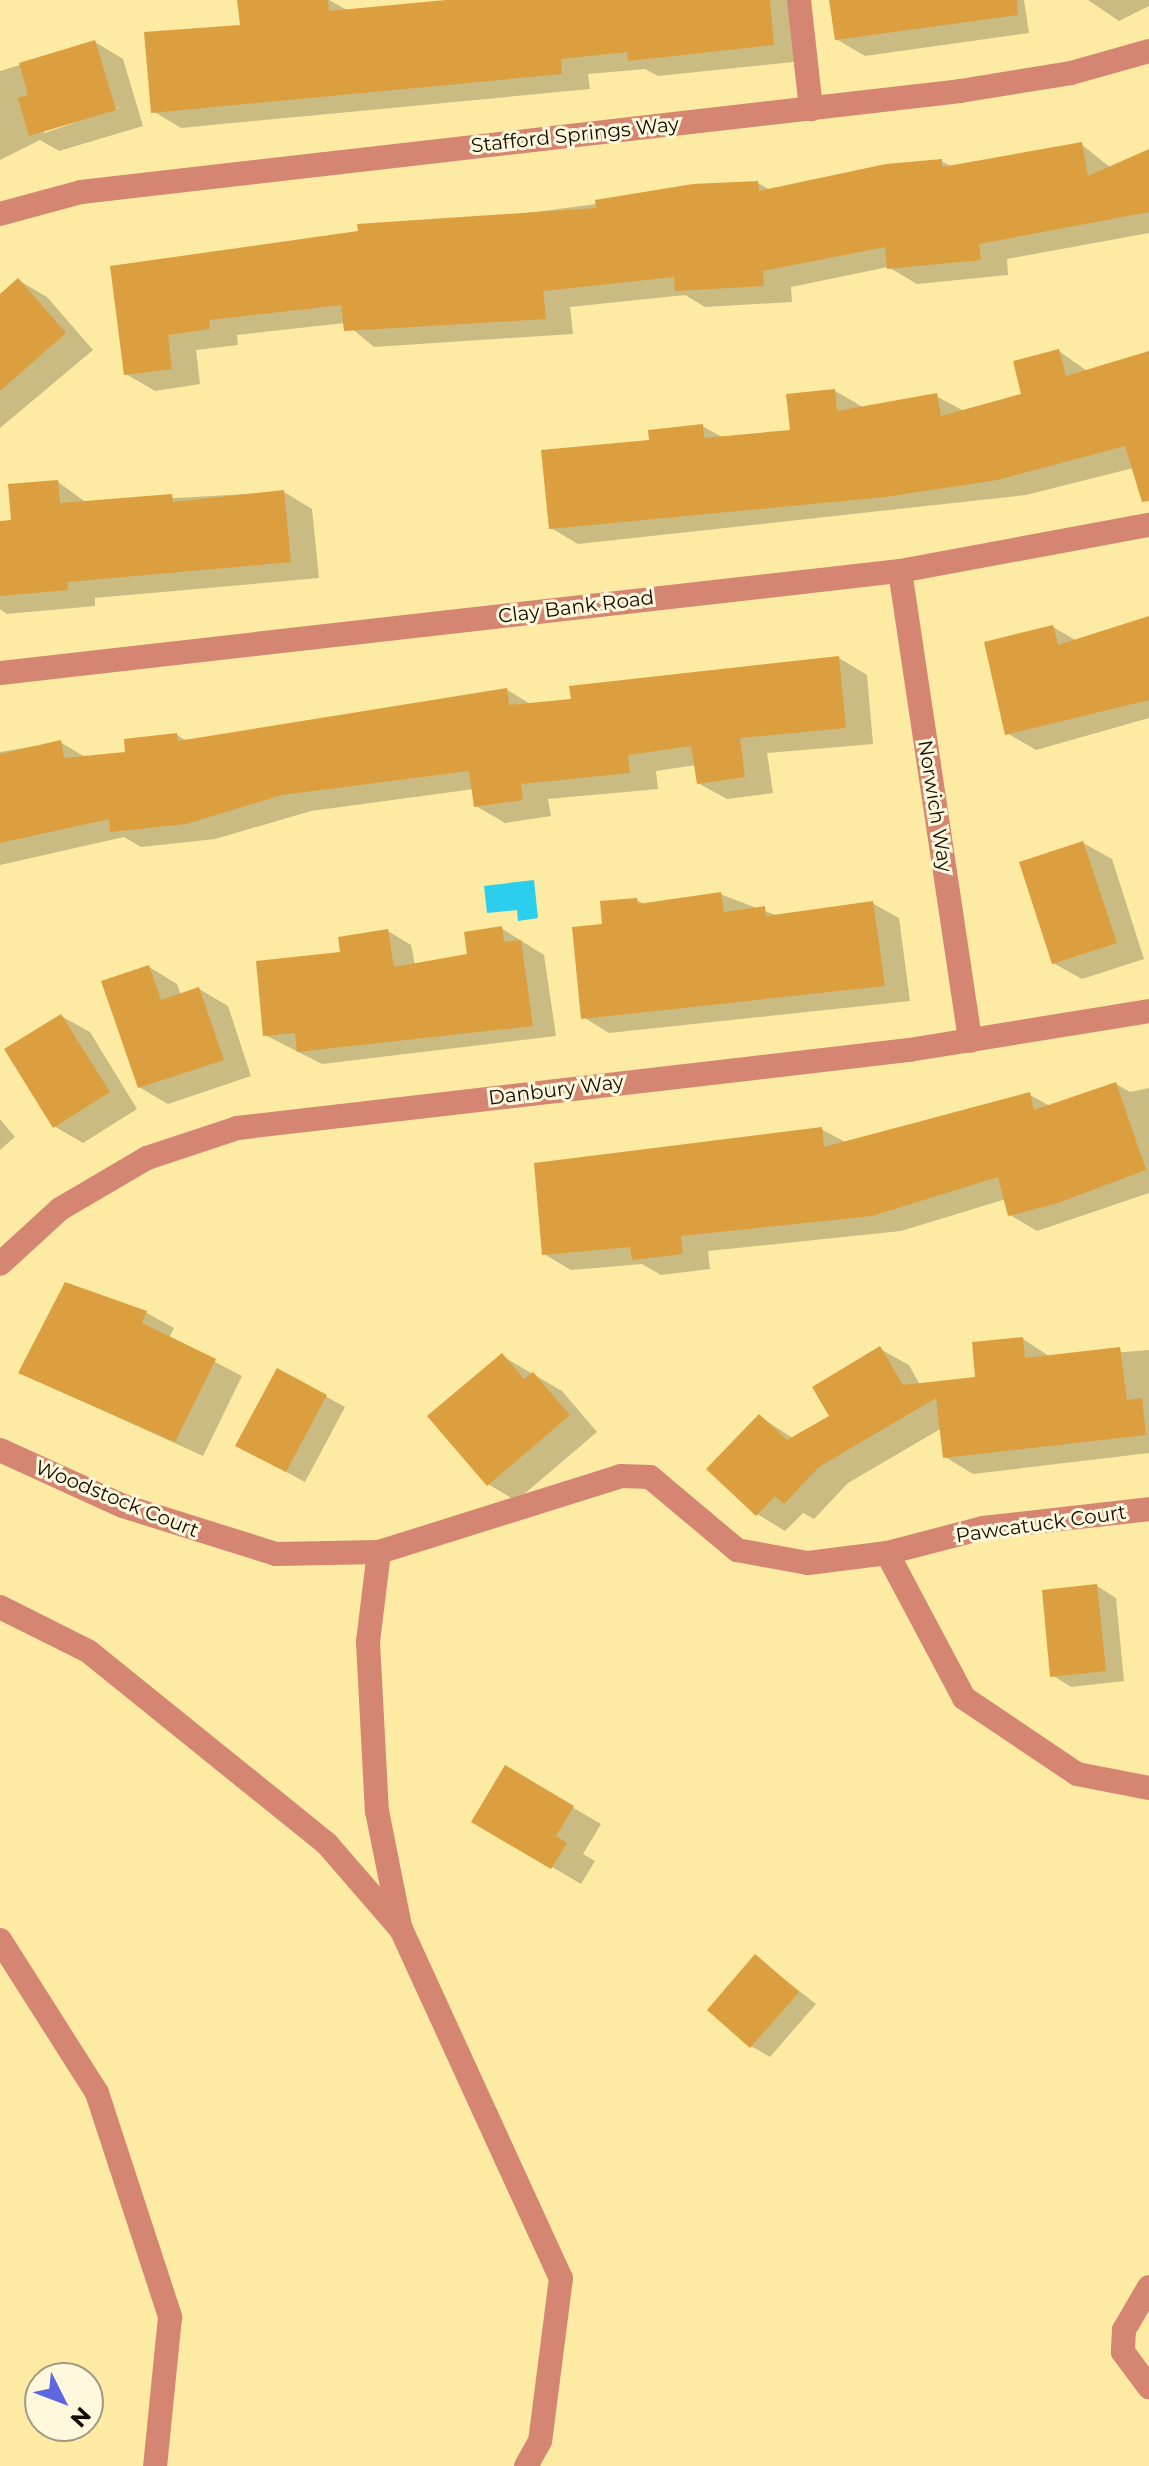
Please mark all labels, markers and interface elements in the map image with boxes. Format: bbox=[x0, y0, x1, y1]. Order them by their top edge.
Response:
street label: Stafford Springs Way bbox=[470, 112, 680, 158]
street label: Clay Bank Road bbox=[497, 586, 655, 628]
street label: Norwich Way bbox=[913, 738, 957, 874]
street label: Danbury Way bbox=[487, 1070, 625, 1110]
street label: Woodstock Court bbox=[32, 1455, 202, 1543]
street label: Pawcatuck Court bbox=[954, 1500, 1128, 1548]
north arrow bbox=[24, 2362, 104, 2442]
text: N bbox=[65, 2401, 97, 2433]

